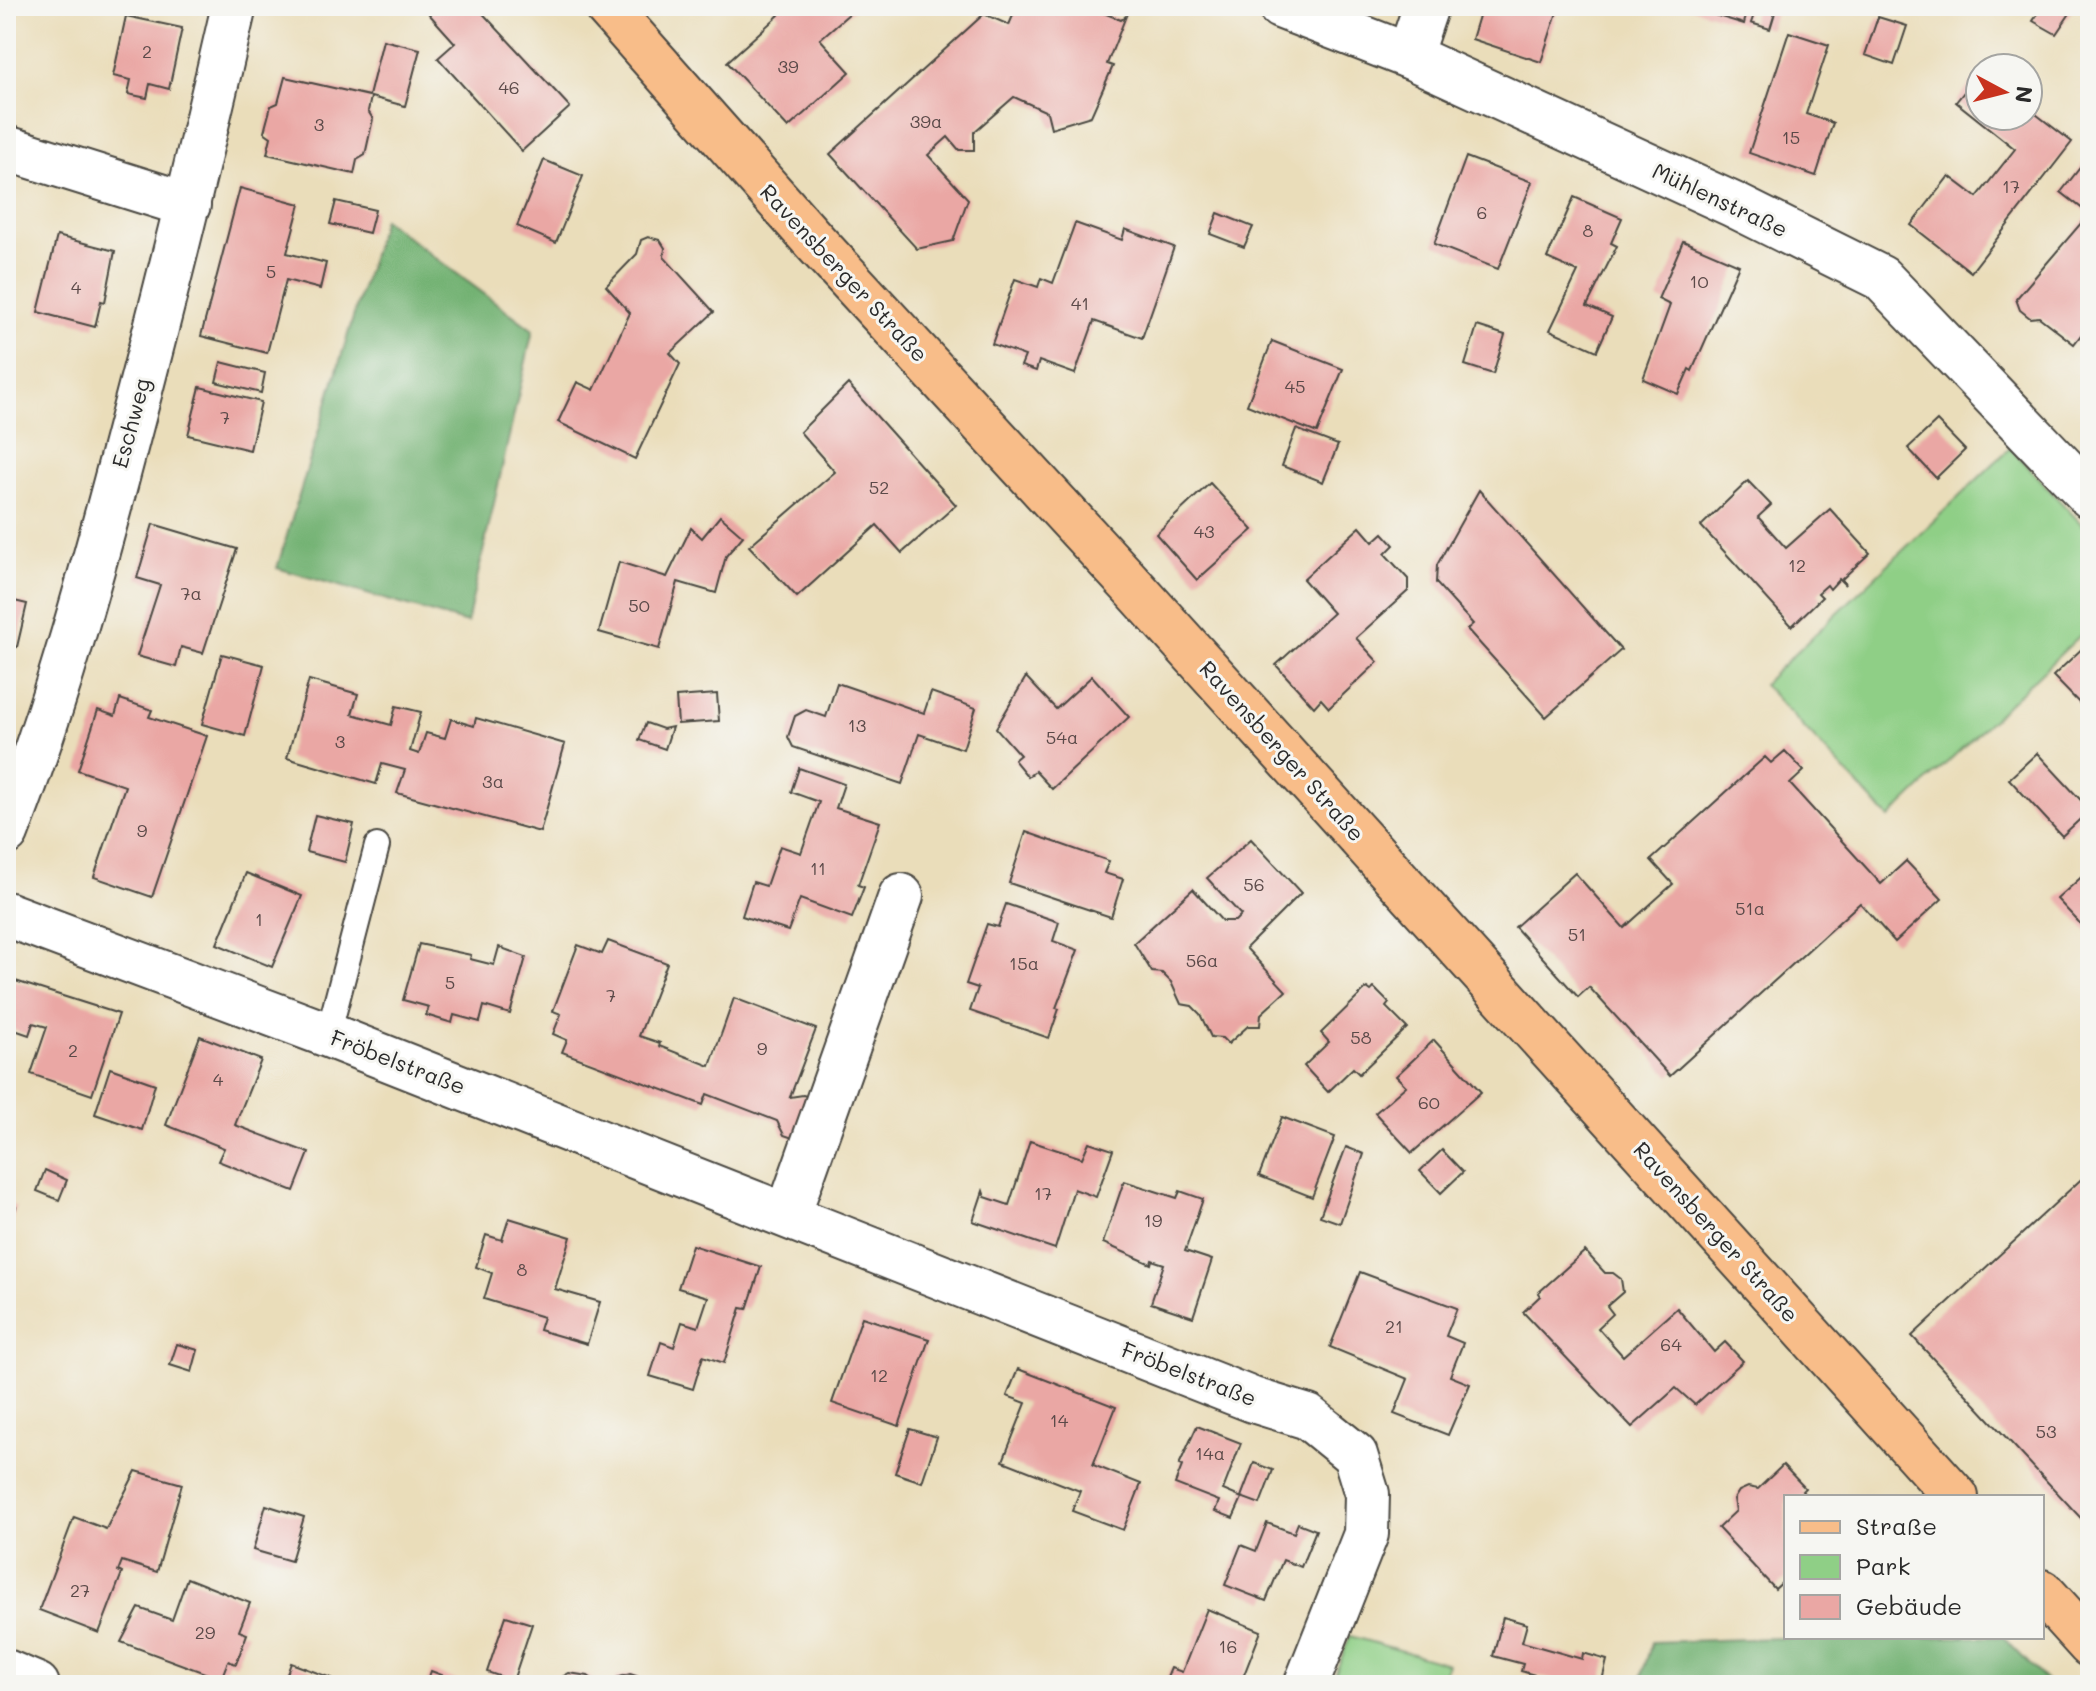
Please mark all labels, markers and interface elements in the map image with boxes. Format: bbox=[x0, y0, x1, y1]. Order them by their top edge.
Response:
house number: 2 bbox=[142, 39, 152, 63]
north arrow bbox=[1964, 52, 2044, 132]
house number: 39 bbox=[777, 54, 799, 78]
house number: 46 bbox=[498, 75, 520, 99]
text: N bbox=[2009, 84, 2040, 105]
house number: 39a bbox=[910, 109, 942, 133]
house number: 3 bbox=[314, 112, 324, 136]
house number: 15 bbox=[1782, 125, 1800, 149]
street label: Mühlenstraße bbox=[1648, 156, 1792, 244]
house number: 17 bbox=[2002, 174, 2020, 198]
street label: Ravensberger Straße bbox=[754, 177, 935, 368]
house number: 6 bbox=[1477, 200, 1487, 224]
house number: 8 bbox=[1583, 218, 1594, 242]
house number: 5 bbox=[266, 259, 276, 283]
house number: 10 bbox=[1689, 269, 1709, 293]
house number: 4 bbox=[71, 275, 82, 299]
house number: 41 bbox=[1071, 291, 1089, 315]
house number: 45 bbox=[1284, 374, 1306, 398]
street label: Eschweg bbox=[105, 375, 156, 471]
house number: 7 bbox=[220, 405, 230, 429]
house number: 52 bbox=[869, 475, 889, 499]
house number: 43 bbox=[1193, 519, 1215, 543]
house number: 12 bbox=[1788, 553, 1806, 577]
house number: 7a bbox=[180, 581, 202, 605]
house number: 50 bbox=[628, 593, 650, 617]
street label: Ravensberger Straße bbox=[1193, 654, 1371, 847]
house number: 13 bbox=[848, 713, 866, 737]
house number: 54a bbox=[1046, 725, 1078, 749]
house number: 3 bbox=[335, 729, 345, 753]
house number: 3a bbox=[482, 769, 504, 793]
house number: 9 bbox=[137, 818, 148, 842]
house number: 11 bbox=[810, 856, 826, 880]
house number: 56 bbox=[1243, 872, 1265, 896]
house number: 51a bbox=[1735, 896, 1765, 920]
house number: 1 bbox=[255, 907, 263, 931]
house number: 51 bbox=[1568, 922, 1586, 946]
house number: 56a bbox=[1186, 948, 1218, 972]
house number: 15a bbox=[1009, 951, 1039, 975]
house number: 5 bbox=[445, 970, 455, 994]
house number: 7 bbox=[606, 983, 616, 1007]
street label: Fröbelstraße bbox=[327, 1023, 470, 1101]
house number: 58 bbox=[1350, 1025, 1372, 1049]
house number: 9 bbox=[757, 1036, 768, 1060]
house number: 2 bbox=[68, 1038, 78, 1062]
house number: 4 bbox=[213, 1067, 224, 1091]
house number: 60 bbox=[1418, 1090, 1440, 1114]
street label: Ravensberger Straße bbox=[1627, 1135, 1805, 1328]
house number: 17 bbox=[1034, 1181, 1052, 1205]
house number: 19 bbox=[1144, 1208, 1163, 1232]
house number: 8 bbox=[517, 1257, 528, 1281]
house number: 21 bbox=[1385, 1314, 1403, 1338]
house number: 64 bbox=[1660, 1332, 1682, 1356]
street label: Fröbelstraße bbox=[1118, 1335, 1261, 1413]
house number: 12 bbox=[870, 1363, 888, 1387]
house number: 14 bbox=[1050, 1408, 1069, 1432]
house number: 53 bbox=[2035, 1419, 2057, 1443]
house number: 14a bbox=[1195, 1441, 1225, 1465]
legend bbox=[1784, 1495, 2044, 1639]
text: Straße bbox=[1856, 1510, 1937, 1541]
text: Park bbox=[1856, 1550, 1910, 1581]
house number: 27 bbox=[70, 1578, 90, 1602]
text: Gebäude bbox=[1856, 1590, 1962, 1621]
house number: 29 bbox=[195, 1620, 216, 1644]
house number: 16 bbox=[1219, 1634, 1237, 1658]

